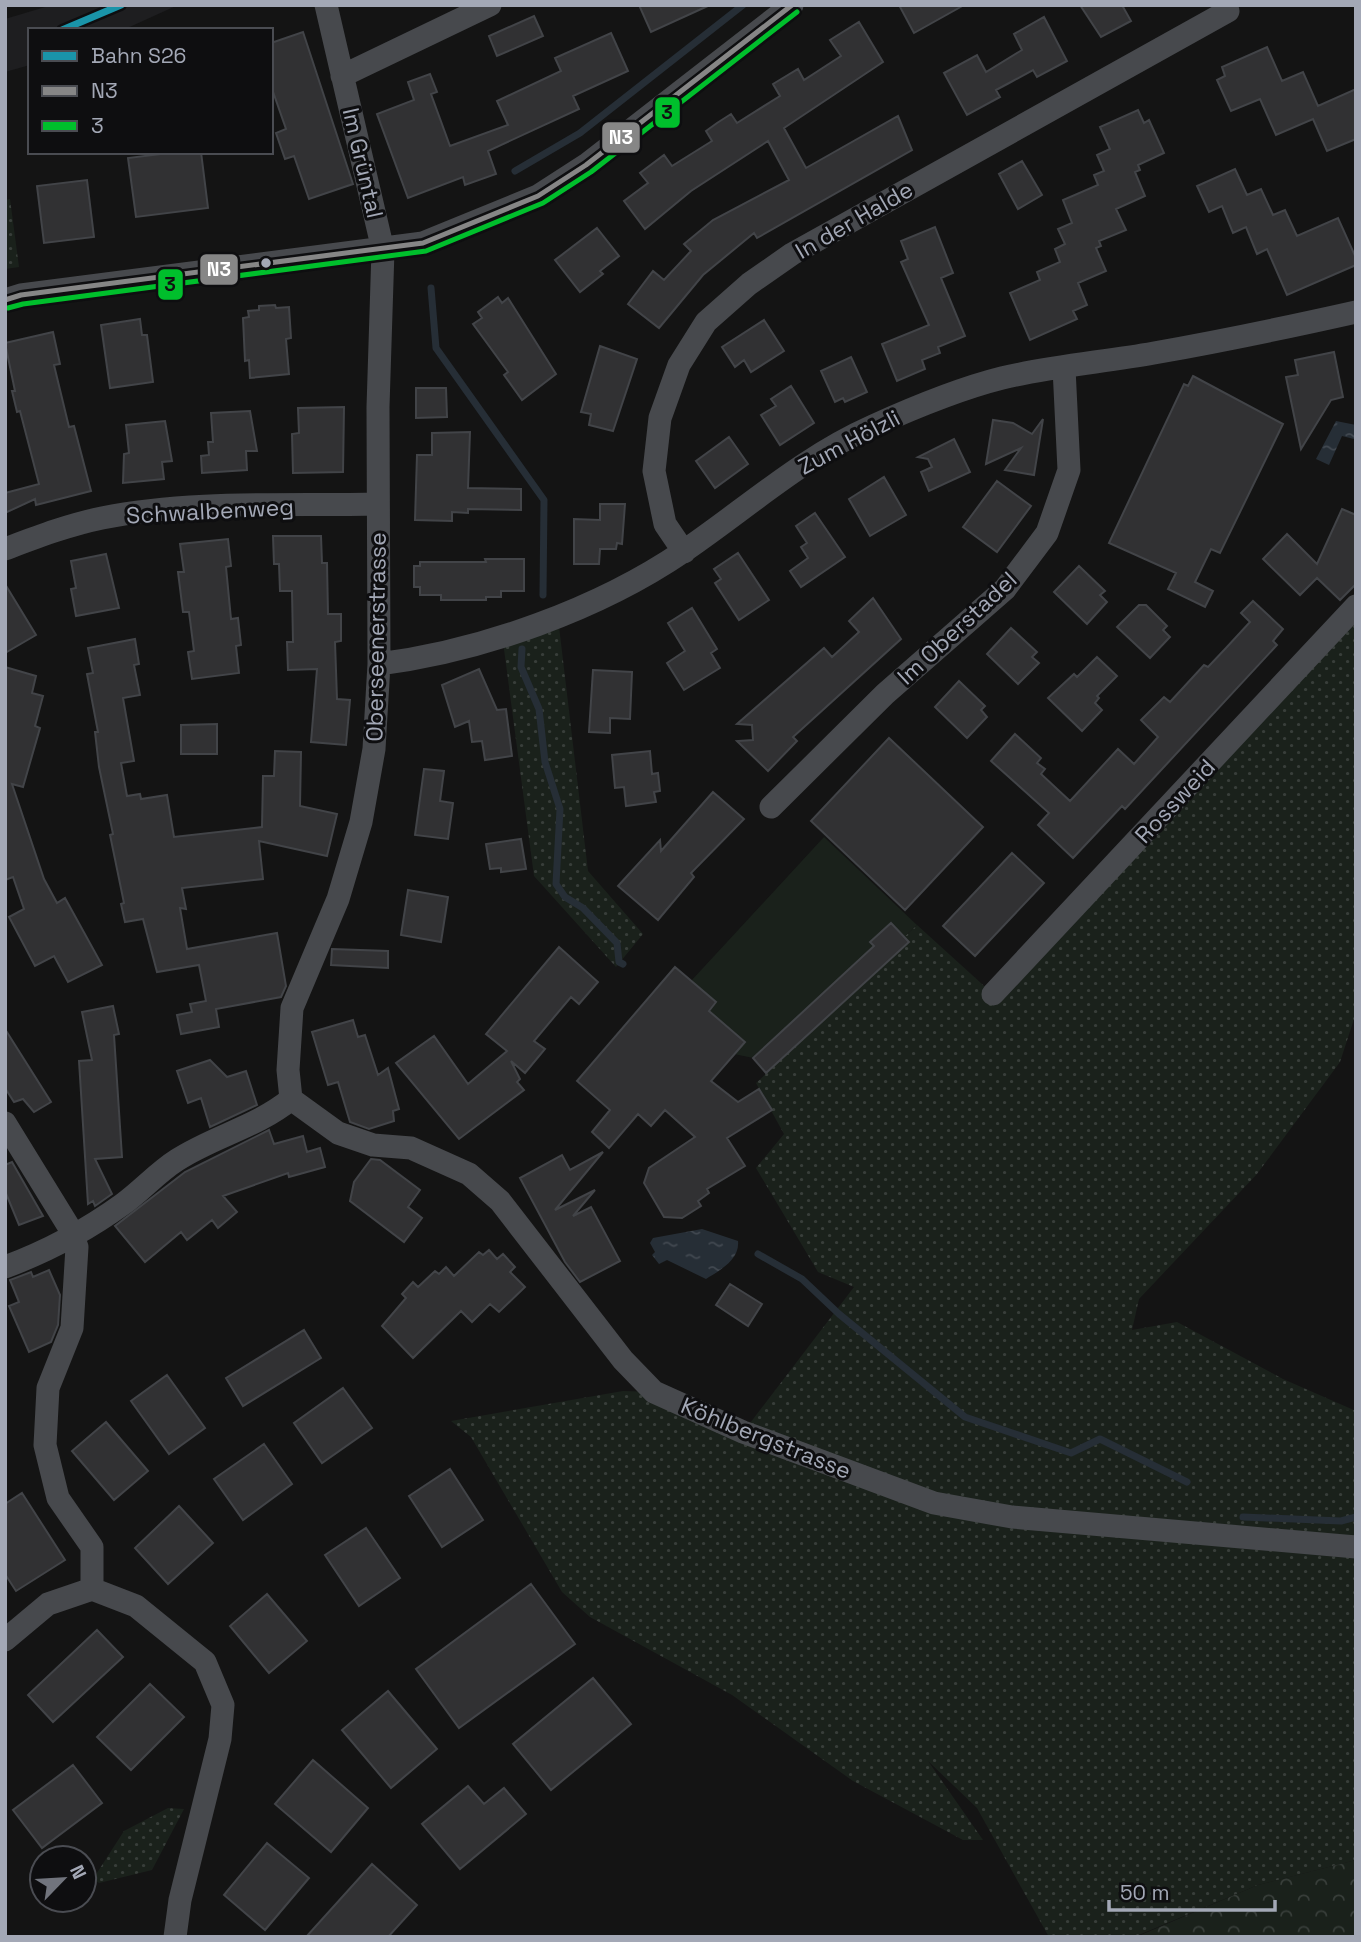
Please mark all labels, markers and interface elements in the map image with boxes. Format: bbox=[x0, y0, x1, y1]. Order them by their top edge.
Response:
legend bbox=[28, 28, 273, 154]
text: Bahn S26 bbox=[91, 42, 186, 69]
text: N3 bbox=[91, 77, 118, 104]
line badge: 3 bbox=[654, 96, 681, 129]
text: 3 bbox=[661, 100, 673, 125]
street label: Im Grüntal bbox=[336, 105, 390, 221]
text: 3 bbox=[91, 112, 104, 139]
line badge: N3 bbox=[601, 121, 641, 154]
text: N3 bbox=[609, 125, 633, 150]
street label: In der Halde bbox=[790, 174, 918, 266]
line badge: N3 bbox=[199, 253, 239, 286]
unlabelled marker bbox=[259, 256, 273, 270]
text: N3 bbox=[207, 257, 231, 282]
line badge: 3 bbox=[157, 268, 184, 301]
text: 3 bbox=[164, 272, 176, 297]
street label: Zum Hölzli bbox=[793, 403, 905, 481]
street label: Schwalbenweg bbox=[125, 492, 295, 530]
street label: Oberseenerstrasse bbox=[359, 532, 393, 742]
street label: Im Oberstadel bbox=[891, 565, 1023, 691]
street label: Rossweid bbox=[1128, 752, 1222, 850]
street label: Köhlbergstrasse bbox=[677, 1390, 855, 1486]
north arrow bbox=[28, 1844, 98, 1914]
text: N bbox=[64, 1861, 92, 1883]
scale bar bbox=[1109, 1868, 1275, 1912]
text: 50 m bbox=[1120, 1879, 1170, 1906]

